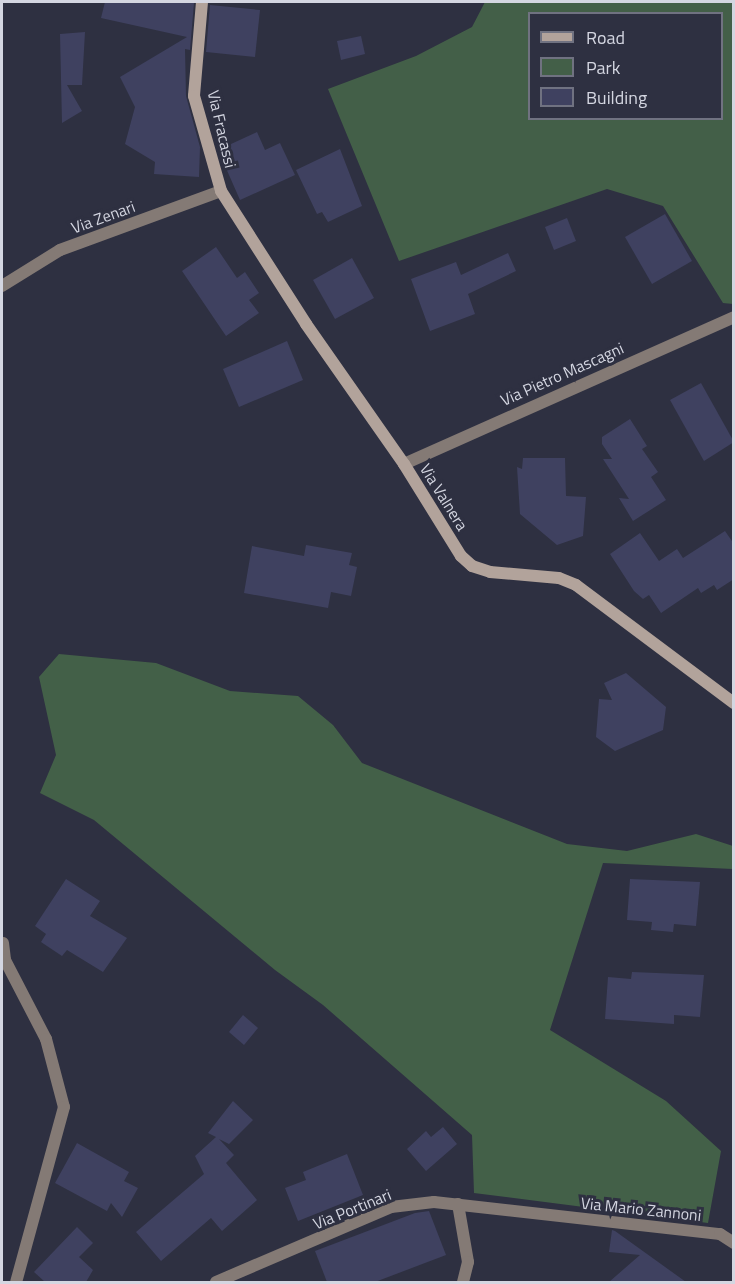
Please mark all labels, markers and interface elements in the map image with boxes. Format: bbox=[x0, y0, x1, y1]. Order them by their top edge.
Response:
legend bbox=[528, 12, 723, 120]
text: Road bbox=[586, 24, 625, 51]
text: Park bbox=[586, 54, 620, 81]
text: Building bbox=[586, 84, 647, 111]
street label: Via Fracassi bbox=[204, 88, 240, 170]
street label: Via Zenari bbox=[68, 197, 138, 237]
street label: Via Pietro Mascagni bbox=[498, 338, 626, 410]
street label: Via Valnera bbox=[416, 460, 472, 534]
street label: Via Portinari bbox=[310, 1185, 394, 1233]
street label: Via Mario Zannoni bbox=[580, 1193, 702, 1225]

